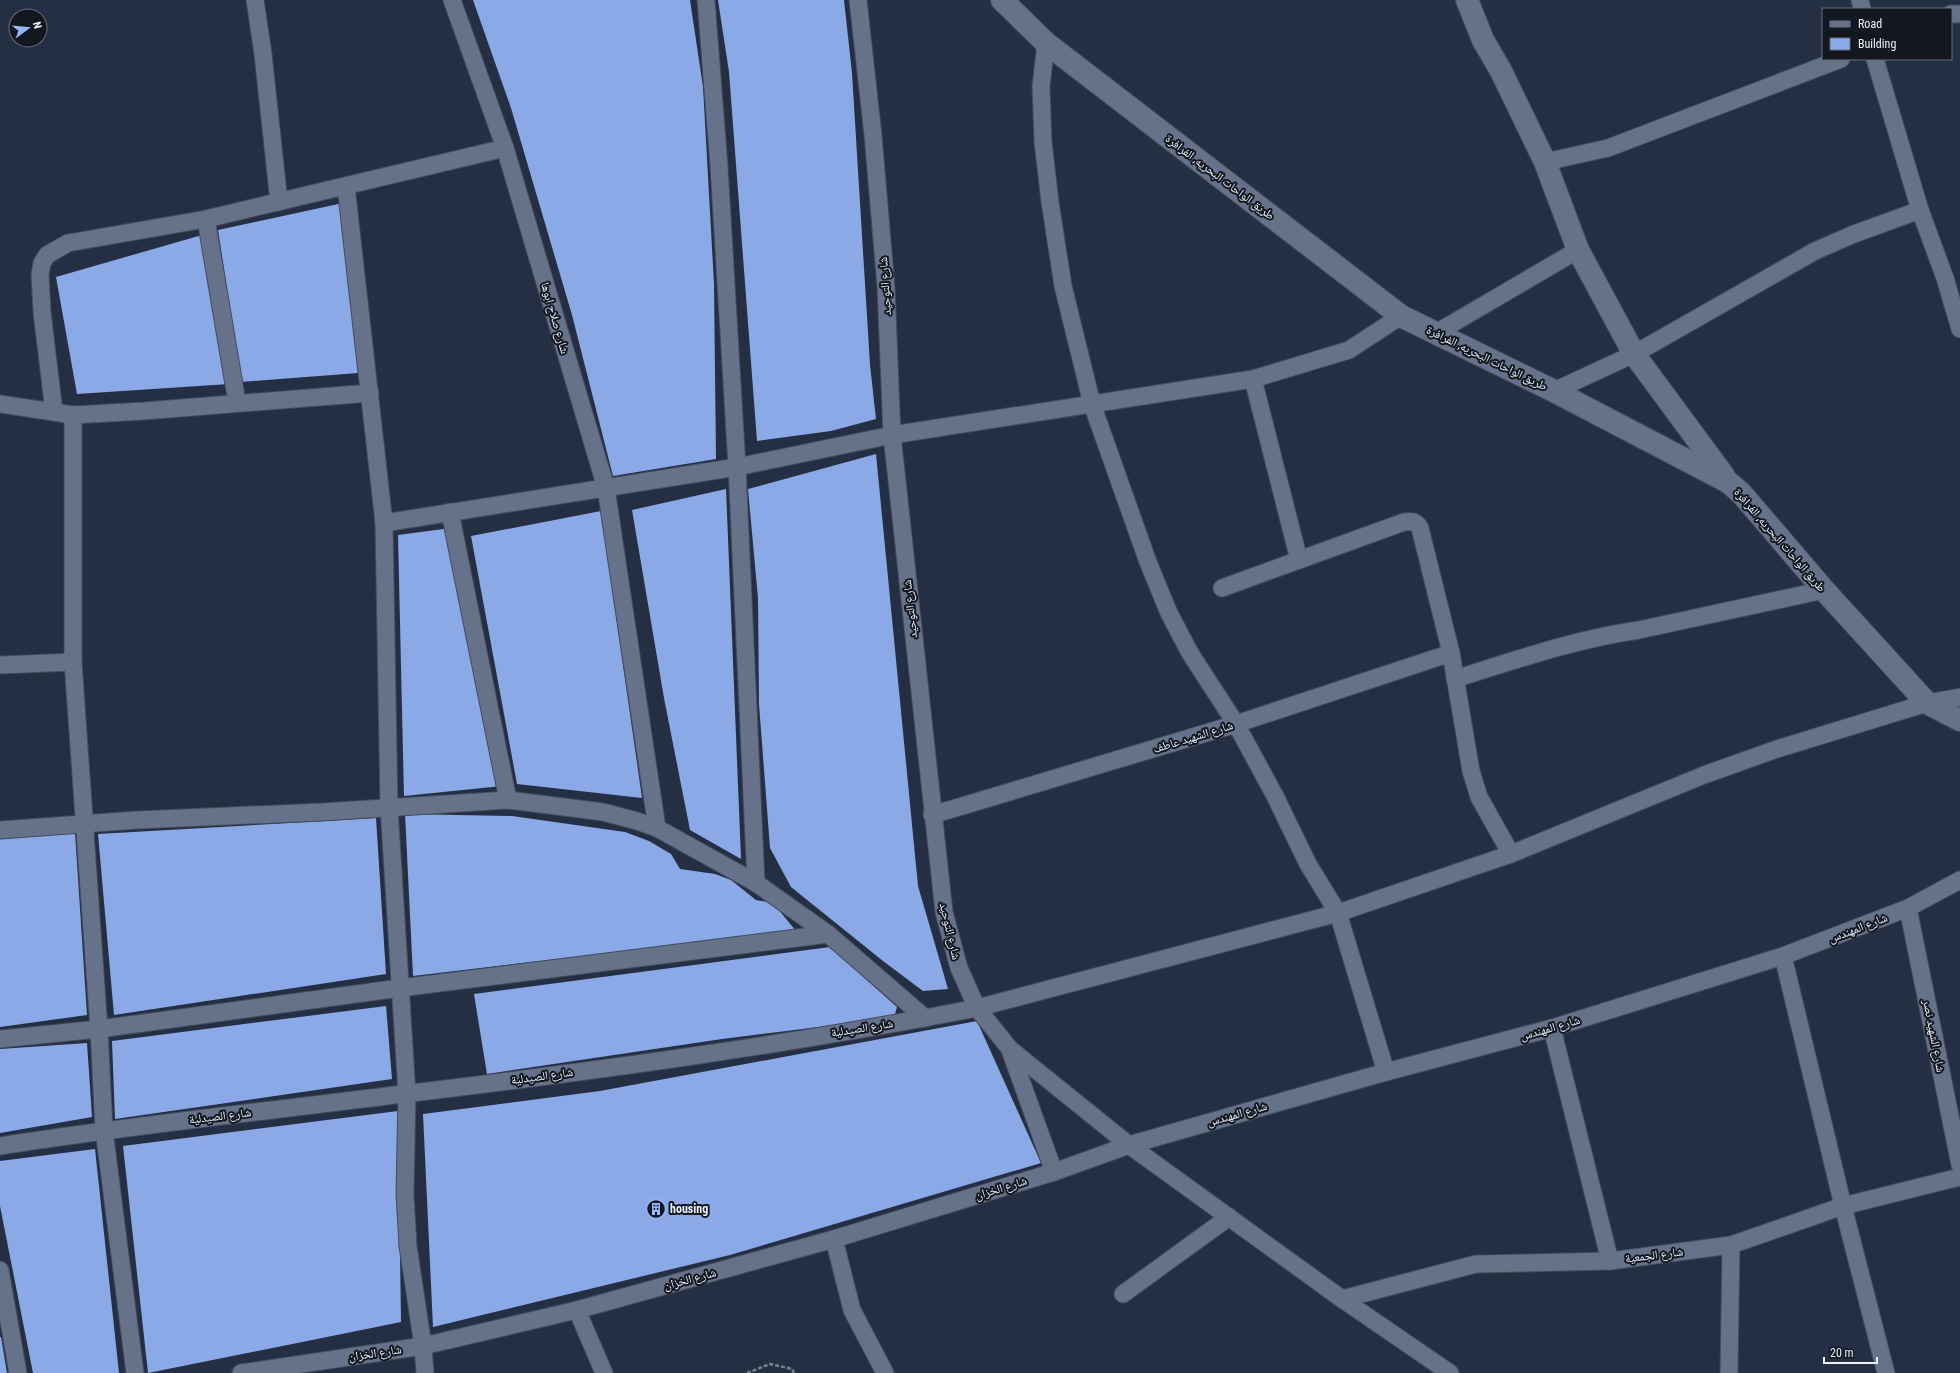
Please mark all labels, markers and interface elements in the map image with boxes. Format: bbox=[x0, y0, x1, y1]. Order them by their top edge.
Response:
north arrow bbox=[8, 8, 48, 48]
legend bbox=[1822, 8, 1952, 60]
text: Road bbox=[1858, 17, 1882, 31]
text: N bbox=[30, 20, 44, 31]
text: Building bbox=[1858, 37, 1896, 51]
street label: طريق الواحات البحريه, الفرافرة bbox=[1163, 131, 1277, 223]
street label: شارع التوحيد bbox=[876, 256, 895, 316]
street label: شارع صلاح ابوها bbox=[537, 281, 572, 356]
street label: طريق الواحات البحريه, الفرافرة bbox=[1424, 323, 1550, 394]
street label: طريق الواحات البحريه, الفرافرة bbox=[1731, 485, 1829, 595]
street label: شارع التوحيد bbox=[900, 579, 921, 639]
street label: شارع الشهيد عاطف bbox=[1151, 718, 1235, 757]
street label: شارع التوحيد bbox=[936, 901, 963, 961]
street label: شارع المهندس bbox=[1827, 910, 1890, 947]
street label: شارع الشهيد نصر bbox=[1919, 997, 1948, 1074]
street label: شارع المهندس bbox=[1518, 1013, 1582, 1044]
street label: شارع الصيدلية bbox=[830, 1016, 894, 1041]
street label: شارع الصيدلية bbox=[510, 1065, 574, 1088]
street label: شارع المهندس bbox=[1205, 1099, 1269, 1130]
street label: شارع الصيدلية bbox=[188, 1105, 252, 1128]
street label: شارع الخزان bbox=[973, 1173, 1029, 1204]
building icon: housing bbox=[645, 1198, 667, 1220]
place label: housing bbox=[670, 1202, 708, 1216]
street label: شارع الجمعية bbox=[1624, 1244, 1684, 1267]
street label: شارع الخزان bbox=[662, 1265, 718, 1294]
scale bar bbox=[1824, 1339, 1877, 1365]
street label: شارع الخزان bbox=[347, 1342, 403, 1365]
text: 20 m bbox=[1830, 1346, 1854, 1360]

